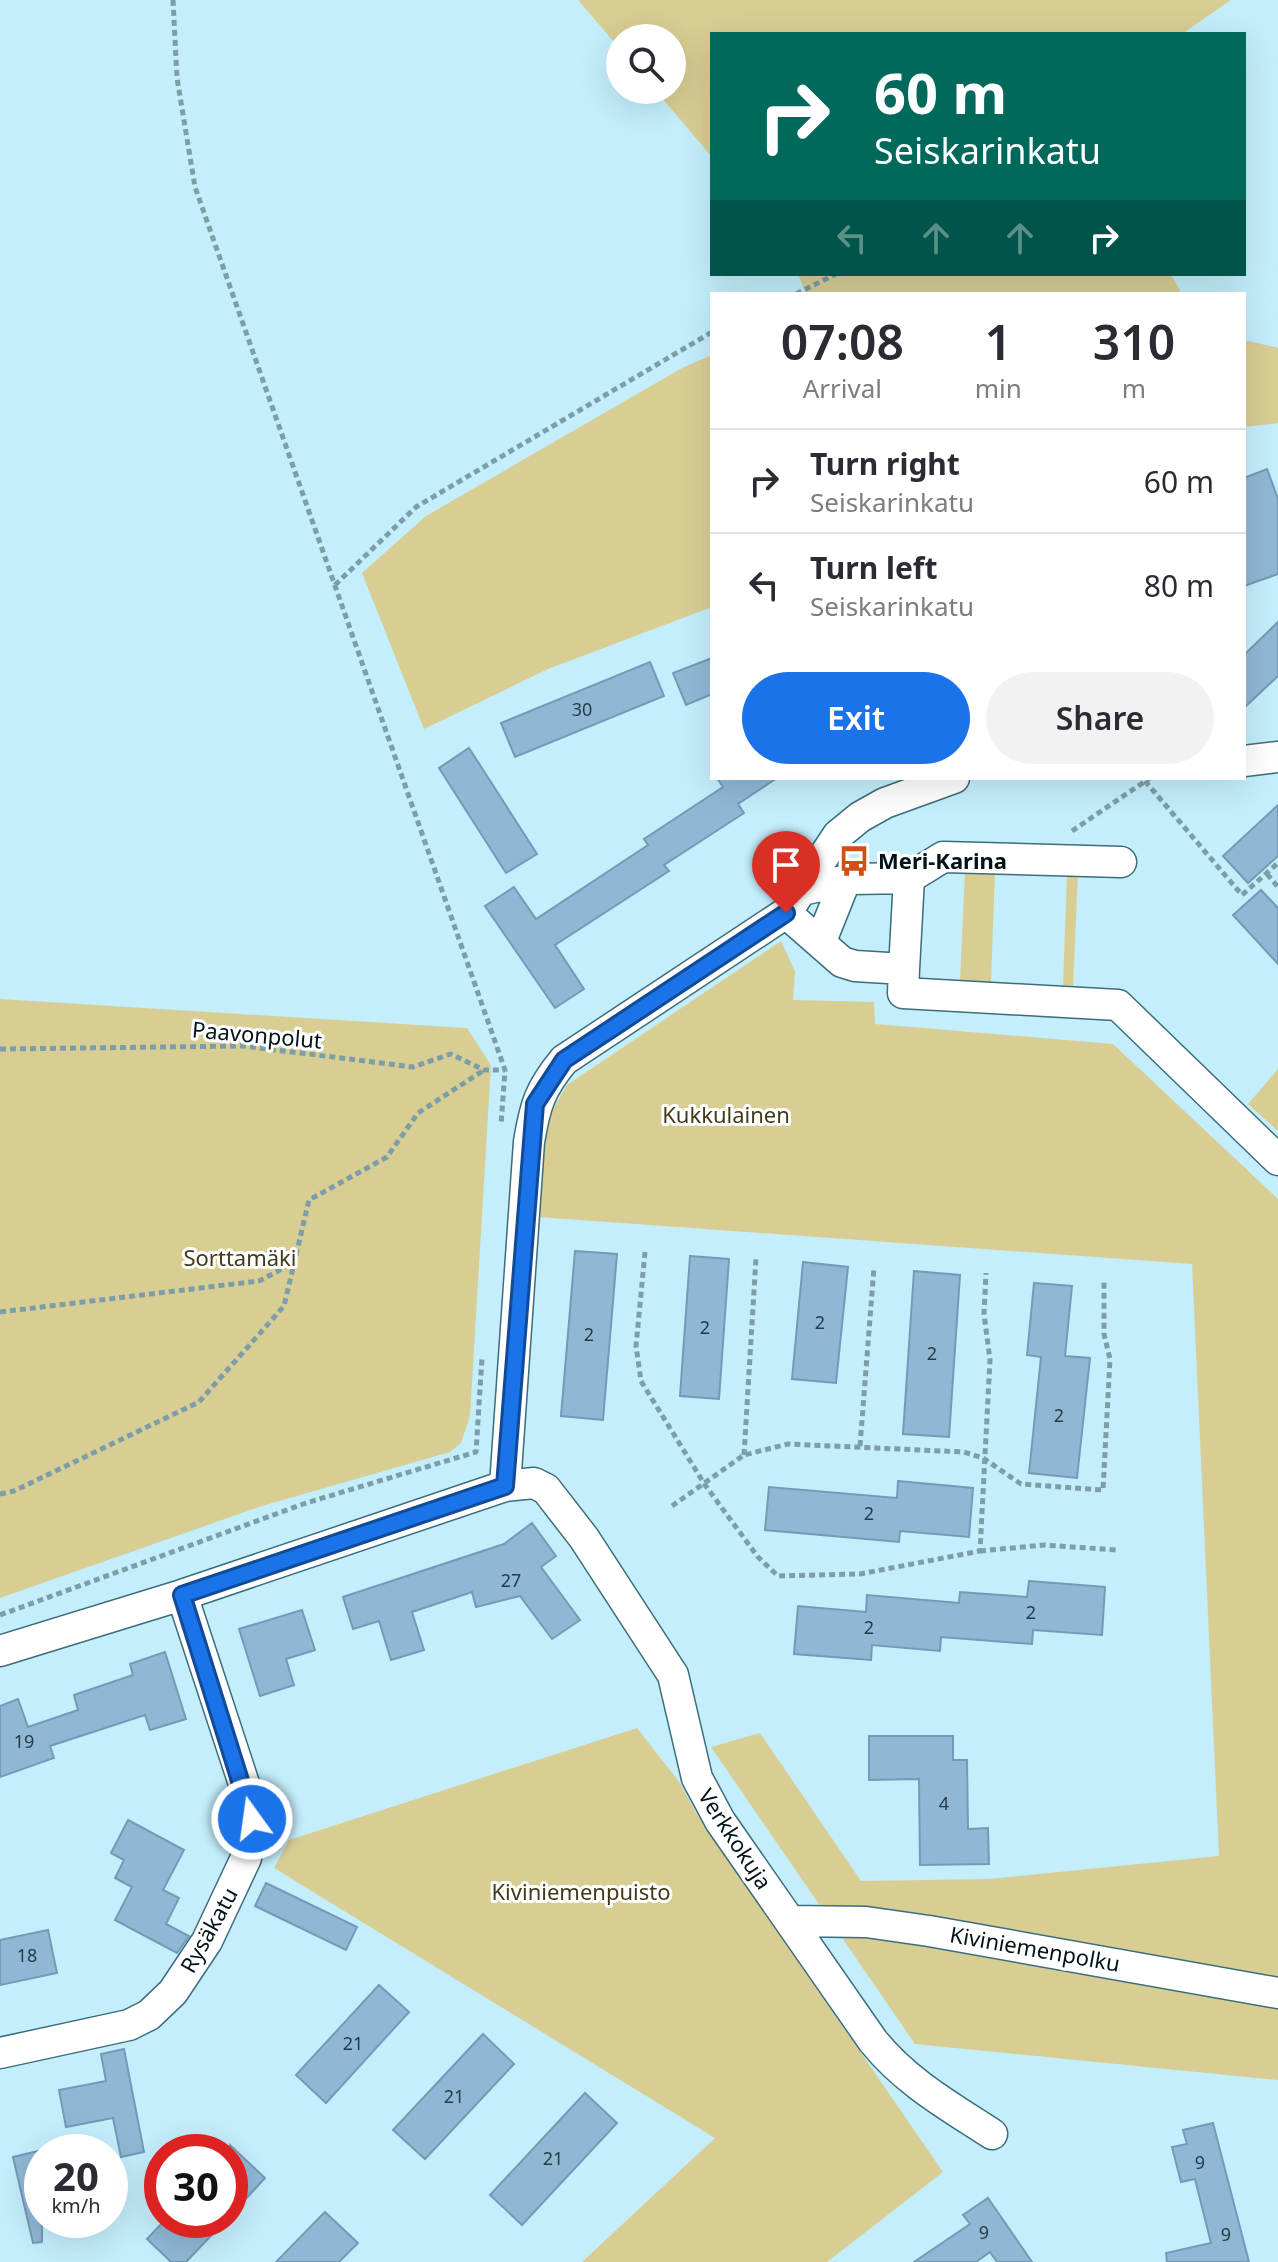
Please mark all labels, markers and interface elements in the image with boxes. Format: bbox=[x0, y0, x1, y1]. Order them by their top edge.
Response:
map controls bbox=[606, 24, 686, 104]
button: search bbox=[606, 24, 686, 104]
text: 60 m bbox=[874, 54, 1007, 130]
icon: right bbox=[742, 64, 846, 168]
text: Seiskarinkatu bbox=[874, 126, 1101, 175]
icon: left bbox=[830, 216, 874, 260]
icon: ahead bbox=[914, 216, 958, 260]
icon: ahead bbox=[998, 216, 1042, 260]
icon: right bbox=[1082, 216, 1126, 260]
text: 07:08 bbox=[781, 309, 904, 374]
text: 1 bbox=[985, 309, 1012, 374]
text: 310 bbox=[1093, 309, 1175, 374]
text: Arrival bbox=[803, 370, 882, 406]
text: min bbox=[975, 370, 1022, 406]
text: m bbox=[1122, 370, 1146, 406]
text: Turn right bbox=[810, 443, 960, 484]
icon: right bbox=[742, 459, 786, 503]
text: 60 m bbox=[1144, 461, 1214, 502]
text: Seiskarinkatu bbox=[810, 484, 974, 520]
text: Turn left bbox=[810, 547, 938, 588]
icon: left bbox=[742, 563, 786, 607]
text: 80 m bbox=[1144, 565, 1214, 606]
text: Seiskarinkatu bbox=[810, 588, 974, 624]
button: Exit bbox=[742, 672, 970, 764]
button: Share bbox=[986, 672, 1214, 764]
house number: 30 bbox=[572, 697, 592, 721]
pin bbox=[752, 831, 820, 913]
icon: arrive bbox=[764, 843, 808, 887]
bus stop icon: Meri-Karina bbox=[837, 844, 871, 878]
place label: Meri-Karina bbox=[878, 845, 1007, 875]
street label: Paavonpolut bbox=[191, 1013, 323, 1055]
park label: Kukkulainen bbox=[662, 1099, 790, 1129]
park label: Sorttamäki bbox=[183, 1242, 297, 1272]
house number: 2 bbox=[815, 1310, 825, 1334]
house number: 2 bbox=[700, 1315, 710, 1339]
house number: 2 bbox=[584, 1322, 594, 1346]
house number: 2 bbox=[927, 1341, 937, 1365]
house number: 2 bbox=[1054, 1403, 1064, 1427]
house number: 2 bbox=[864, 1501, 874, 1525]
house number: 27 bbox=[501, 1568, 521, 1592]
house number: 2 bbox=[1026, 1600, 1036, 1624]
house number: 2 bbox=[864, 1615, 874, 1639]
house number: 19 bbox=[14, 1729, 34, 1753]
position arrow bbox=[210, 1777, 294, 1861]
street label: Verkkokuja bbox=[692, 1782, 780, 1895]
house number: 4 bbox=[939, 1791, 949, 1815]
park label: Kiviniemenpuisto bbox=[492, 1876, 671, 1906]
street label: Rysäkatu bbox=[172, 1881, 244, 1978]
street label: Kiviniemenpolku bbox=[948, 1918, 1123, 1978]
house number: 18 bbox=[17, 1943, 37, 1967]
house number: 21 bbox=[343, 2031, 363, 2055]
house number: 21 bbox=[444, 2084, 464, 2108]
speed limit sign: 30 bbox=[144, 2134, 248, 2238]
house number: 21 bbox=[543, 2146, 563, 2170]
text: 20 bbox=[53, 2148, 99, 2203]
house number: 9 bbox=[1195, 2150, 1205, 2174]
text: km/h bbox=[51, 2192, 101, 2219]
house number: 9 bbox=[979, 2220, 989, 2244]
house number: 9 bbox=[1221, 2222, 1231, 2246]

